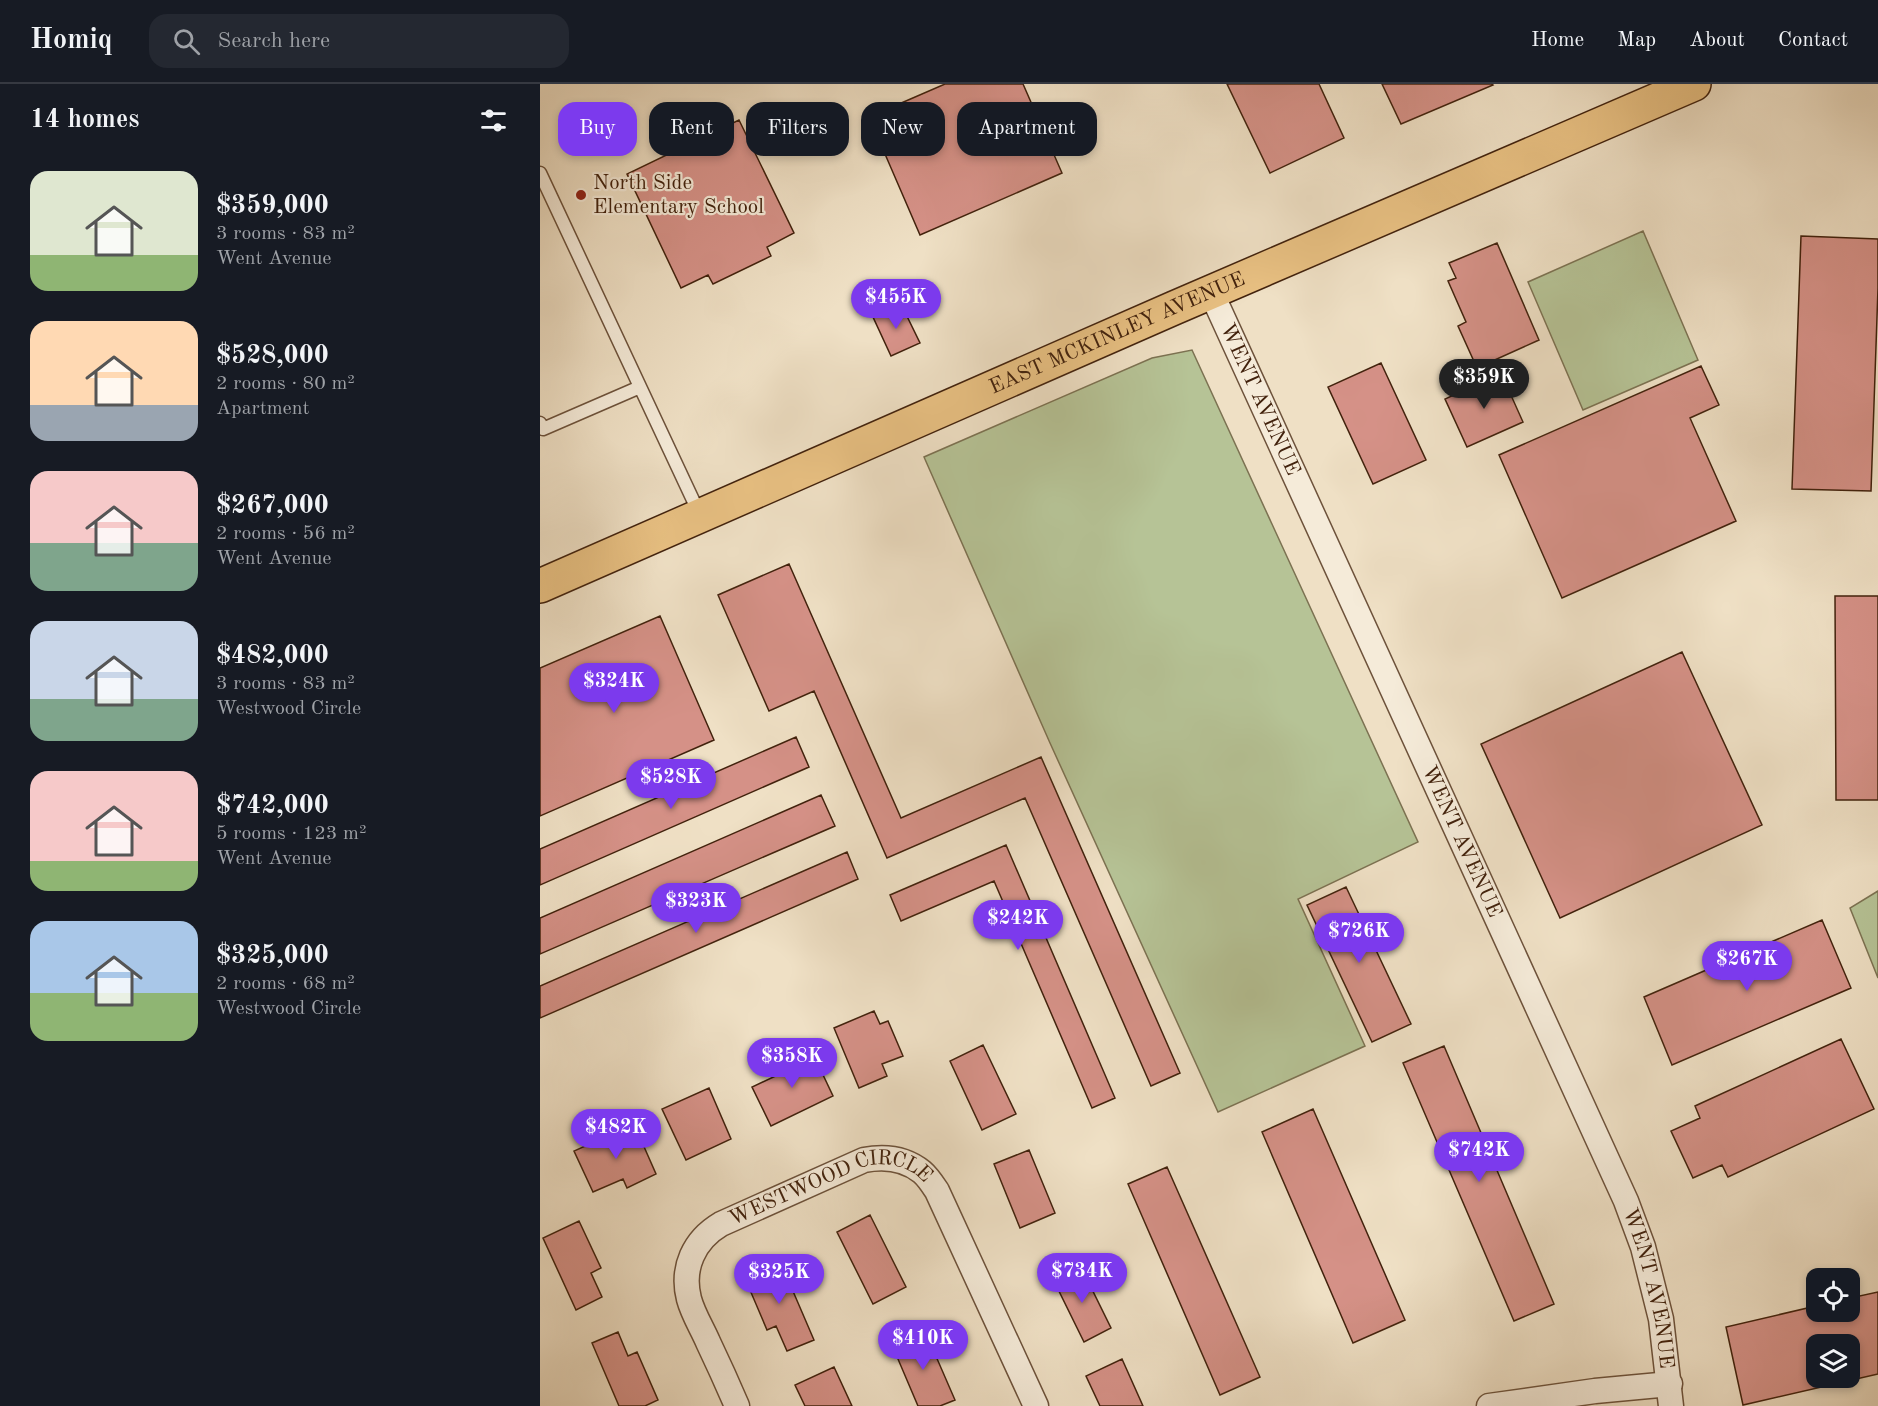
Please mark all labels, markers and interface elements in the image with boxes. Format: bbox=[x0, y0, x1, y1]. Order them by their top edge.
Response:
search box bbox=[149, 14, 569, 68]
icon: search bbox=[170, 25, 203, 58]
text: Homiq bbox=[30, 27, 113, 55]
text: Search here bbox=[218, 30, 330, 52]
text: Home bbox=[1531, 30, 1584, 51]
text: Map bbox=[1617, 30, 1656, 51]
text: About bbox=[1689, 30, 1745, 51]
text: Contact bbox=[1778, 30, 1848, 51]
chip: Buy bbox=[558, 102, 637, 156]
chip: Rent bbox=[649, 102, 734, 156]
chip: Filters bbox=[746, 102, 849, 156]
chip: New bbox=[861, 102, 945, 156]
chip: Apartment bbox=[957, 102, 1097, 156]
icon: filters bbox=[477, 104, 510, 137]
text: 14 homes bbox=[30, 107, 139, 133]
place label: North Side Elementary School bbox=[593, 173, 764, 218]
marker: North Side Elementary School bbox=[574, 188, 588, 202]
text: $359,000 bbox=[216, 193, 329, 219]
icon: home bbox=[78, 195, 150, 267]
text: 3 rooms · 83 m² bbox=[216, 224, 355, 244]
text: Went Avenue bbox=[216, 249, 332, 269]
street label: EAST MCKINLEY AVENUE bbox=[986, 268, 1248, 398]
pin: $455K bbox=[854, 279, 938, 330]
text: $455K bbox=[865, 288, 927, 308]
street label: WENT AVENUE bbox=[1216, 320, 1304, 478]
text: $528,000 bbox=[216, 343, 329, 369]
icon: home bbox=[78, 345, 150, 417]
pin: $359K bbox=[1442, 359, 1526, 410]
text: $359K bbox=[1453, 368, 1515, 388]
text: 2 rooms · 80 m² bbox=[216, 374, 355, 394]
text: Apartment bbox=[216, 399, 310, 419]
text: $267,000 bbox=[216, 493, 329, 519]
icon: home bbox=[78, 495, 150, 567]
text: 2 rooms · 56 m² bbox=[216, 524, 355, 544]
text: Went Avenue bbox=[216, 549, 332, 569]
text: $482,000 bbox=[216, 643, 329, 669]
icon: home bbox=[78, 645, 150, 717]
pin: $324K bbox=[572, 663, 656, 714]
text: $324K bbox=[583, 672, 645, 692]
text: 3 rooms · 83 m² bbox=[216, 674, 355, 694]
text: Westwood Circle bbox=[216, 699, 361, 719]
pin: $528K bbox=[629, 759, 713, 810]
street label: WENT AVENUE bbox=[1418, 762, 1506, 921]
text: $528K bbox=[640, 768, 702, 788]
text: $742,000 bbox=[216, 793, 329, 819]
icon: home bbox=[78, 795, 150, 867]
text: 5 rooms · 123 m² bbox=[216, 824, 366, 844]
text: Went Avenue bbox=[216, 849, 332, 869]
pin: $323K bbox=[654, 883, 738, 934]
text: $323K bbox=[665, 892, 727, 912]
pin: $242K bbox=[976, 900, 1060, 951]
text: $242K bbox=[987, 909, 1049, 929]
pin: $726K bbox=[1317, 913, 1401, 964]
text: $726K bbox=[1328, 922, 1390, 942]
pin: $267K bbox=[1705, 941, 1789, 992]
text: $325,000 bbox=[216, 943, 329, 969]
icon: home bbox=[78, 945, 150, 1017]
text: $267K bbox=[1716, 950, 1778, 970]
text: 2 rooms · 68 m² bbox=[216, 974, 355, 994]
text: Westwood Circle bbox=[216, 999, 361, 1019]
pin: $358K bbox=[750, 1038, 834, 1089]
text: $358K bbox=[761, 1047, 823, 1067]
pin: $482K bbox=[574, 1109, 658, 1160]
text: $482K bbox=[585, 1118, 647, 1138]
pin: $742K bbox=[1437, 1132, 1521, 1183]
text: $742K bbox=[1448, 1141, 1510, 1161]
street label: WESTWOOD CIRCLE bbox=[726, 1148, 936, 1230]
street label: WENT AVENUE bbox=[1619, 1205, 1677, 1370]
pin: $734K bbox=[1040, 1253, 1124, 1304]
pin: $325K bbox=[737, 1254, 821, 1305]
text: $734K bbox=[1051, 1262, 1113, 1282]
text: $325K bbox=[748, 1263, 810, 1283]
map controls bbox=[1806, 1268, 1860, 1388]
button: locate bbox=[1806, 1268, 1860, 1322]
pin: $410K bbox=[881, 1320, 965, 1371]
text: $410K bbox=[892, 1329, 954, 1349]
button: layers bbox=[1806, 1334, 1860, 1388]

